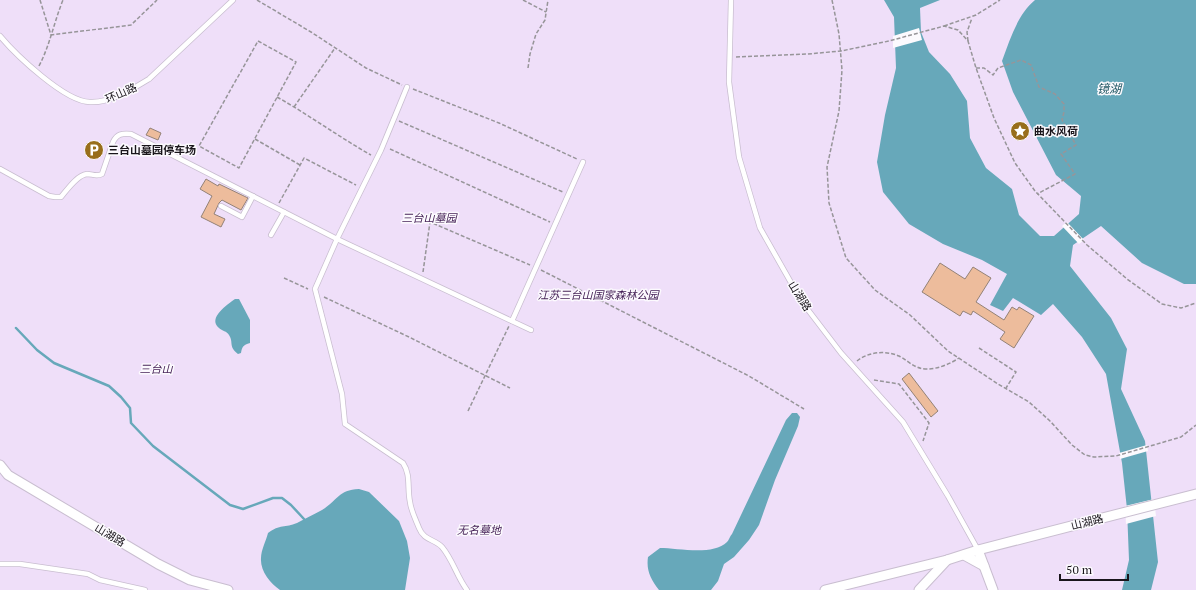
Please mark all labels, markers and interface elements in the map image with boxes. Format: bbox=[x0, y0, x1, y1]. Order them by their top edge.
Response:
street label: 环山路 bbox=[103, 80, 139, 106]
water label: 镜湖 bbox=[1097, 81, 1123, 96]
place icon: 曲水风荷 bbox=[1009, 120, 1031, 142]
place label: 曲水风荷 bbox=[1034, 124, 1078, 138]
parking icon: 三台山墓园停车场 bbox=[83, 139, 105, 161]
place label: 三台山墓园停车场 bbox=[108, 143, 196, 157]
park label: 三台山墓园 bbox=[402, 211, 458, 225]
street label: 山湖路 bbox=[785, 278, 815, 314]
park label: 江苏三台山国家森林公园 bbox=[538, 288, 660, 302]
park label: 三台山 bbox=[140, 362, 173, 376]
street label: 山湖路 bbox=[1069, 511, 1105, 533]
street label: 山湖路 bbox=[92, 521, 128, 549]
park label: 无名墓地 bbox=[457, 523, 502, 537]
scale bar bbox=[1060, 556, 1128, 582]
text: 50 m bbox=[1066, 562, 1093, 577]

